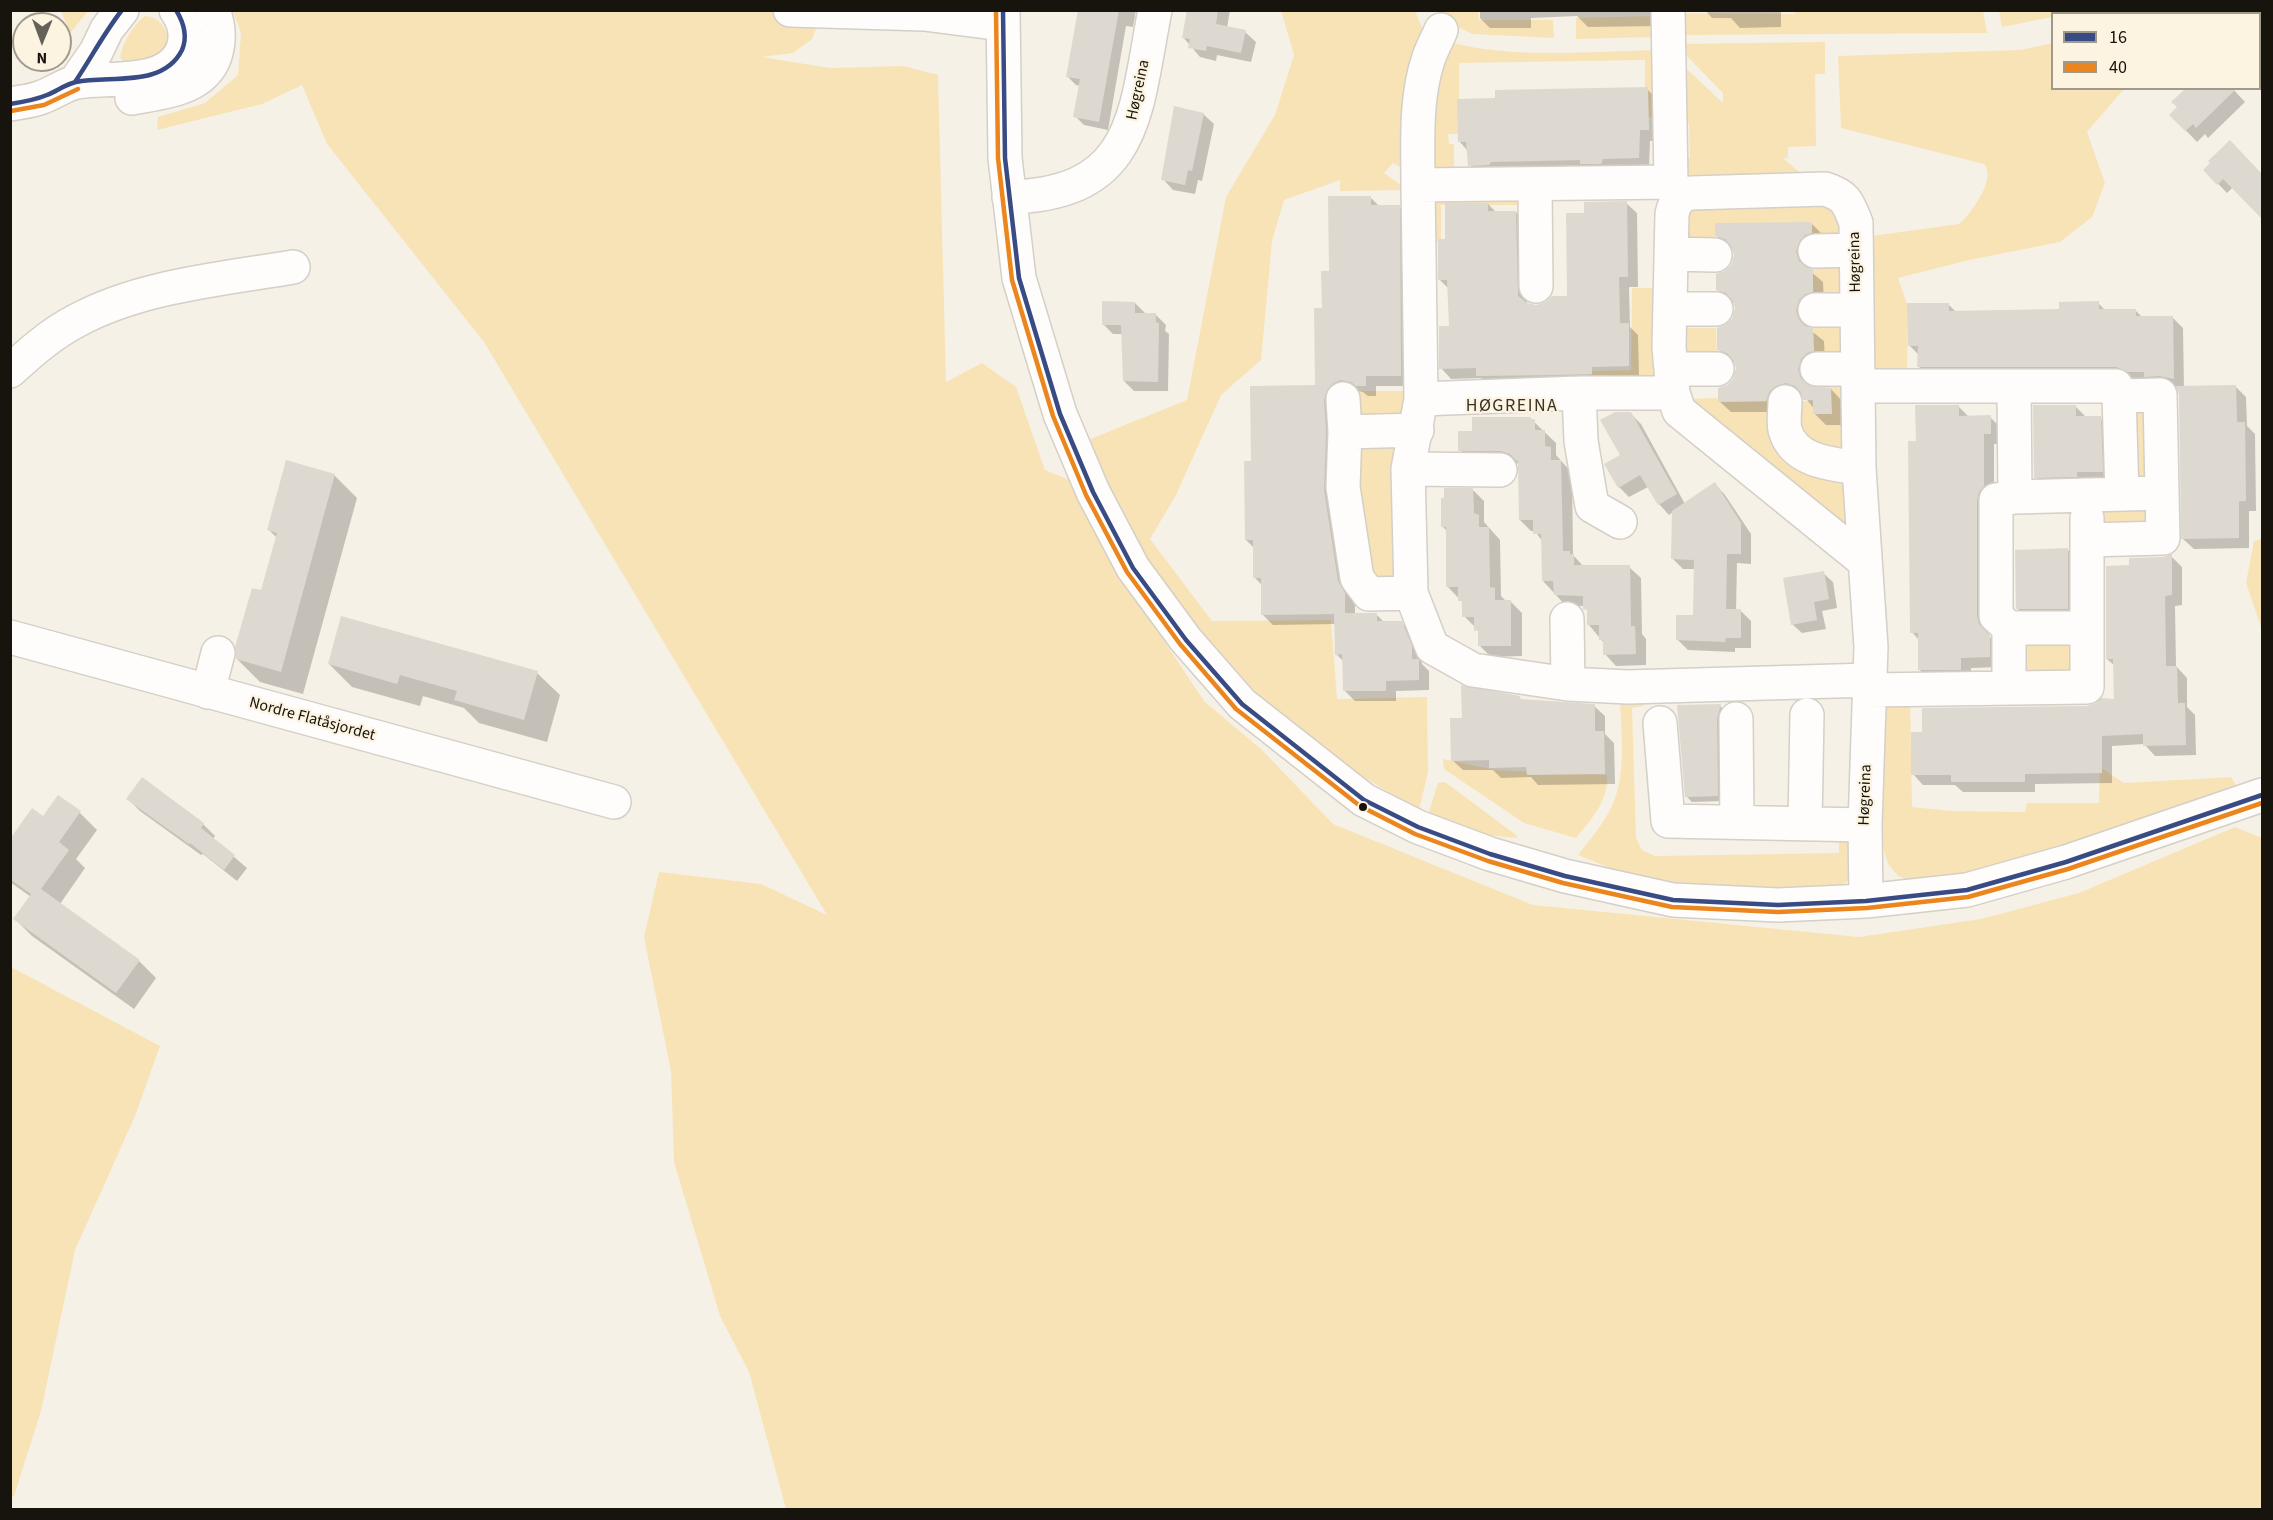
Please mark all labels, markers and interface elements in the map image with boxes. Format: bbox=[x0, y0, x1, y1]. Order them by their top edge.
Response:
north arrow bbox=[12, 12, 72, 72]
legend bbox=[2051, 12, 2261, 90]
text: 16 bbox=[2109, 25, 2127, 50]
text: N bbox=[36, 47, 47, 69]
text: 40 bbox=[2109, 55, 2127, 80]
street label: Høgreina bbox=[1123, 58, 1155, 122]
street label: Høgreina bbox=[1846, 231, 1866, 293]
district label: HØGREINA bbox=[1466, 396, 1558, 418]
street label: Nordre Flatåsjordet bbox=[247, 694, 377, 746]
street label: Høgreina bbox=[1855, 764, 1877, 826]
unlabelled marker bbox=[1357, 801, 1369, 813]

